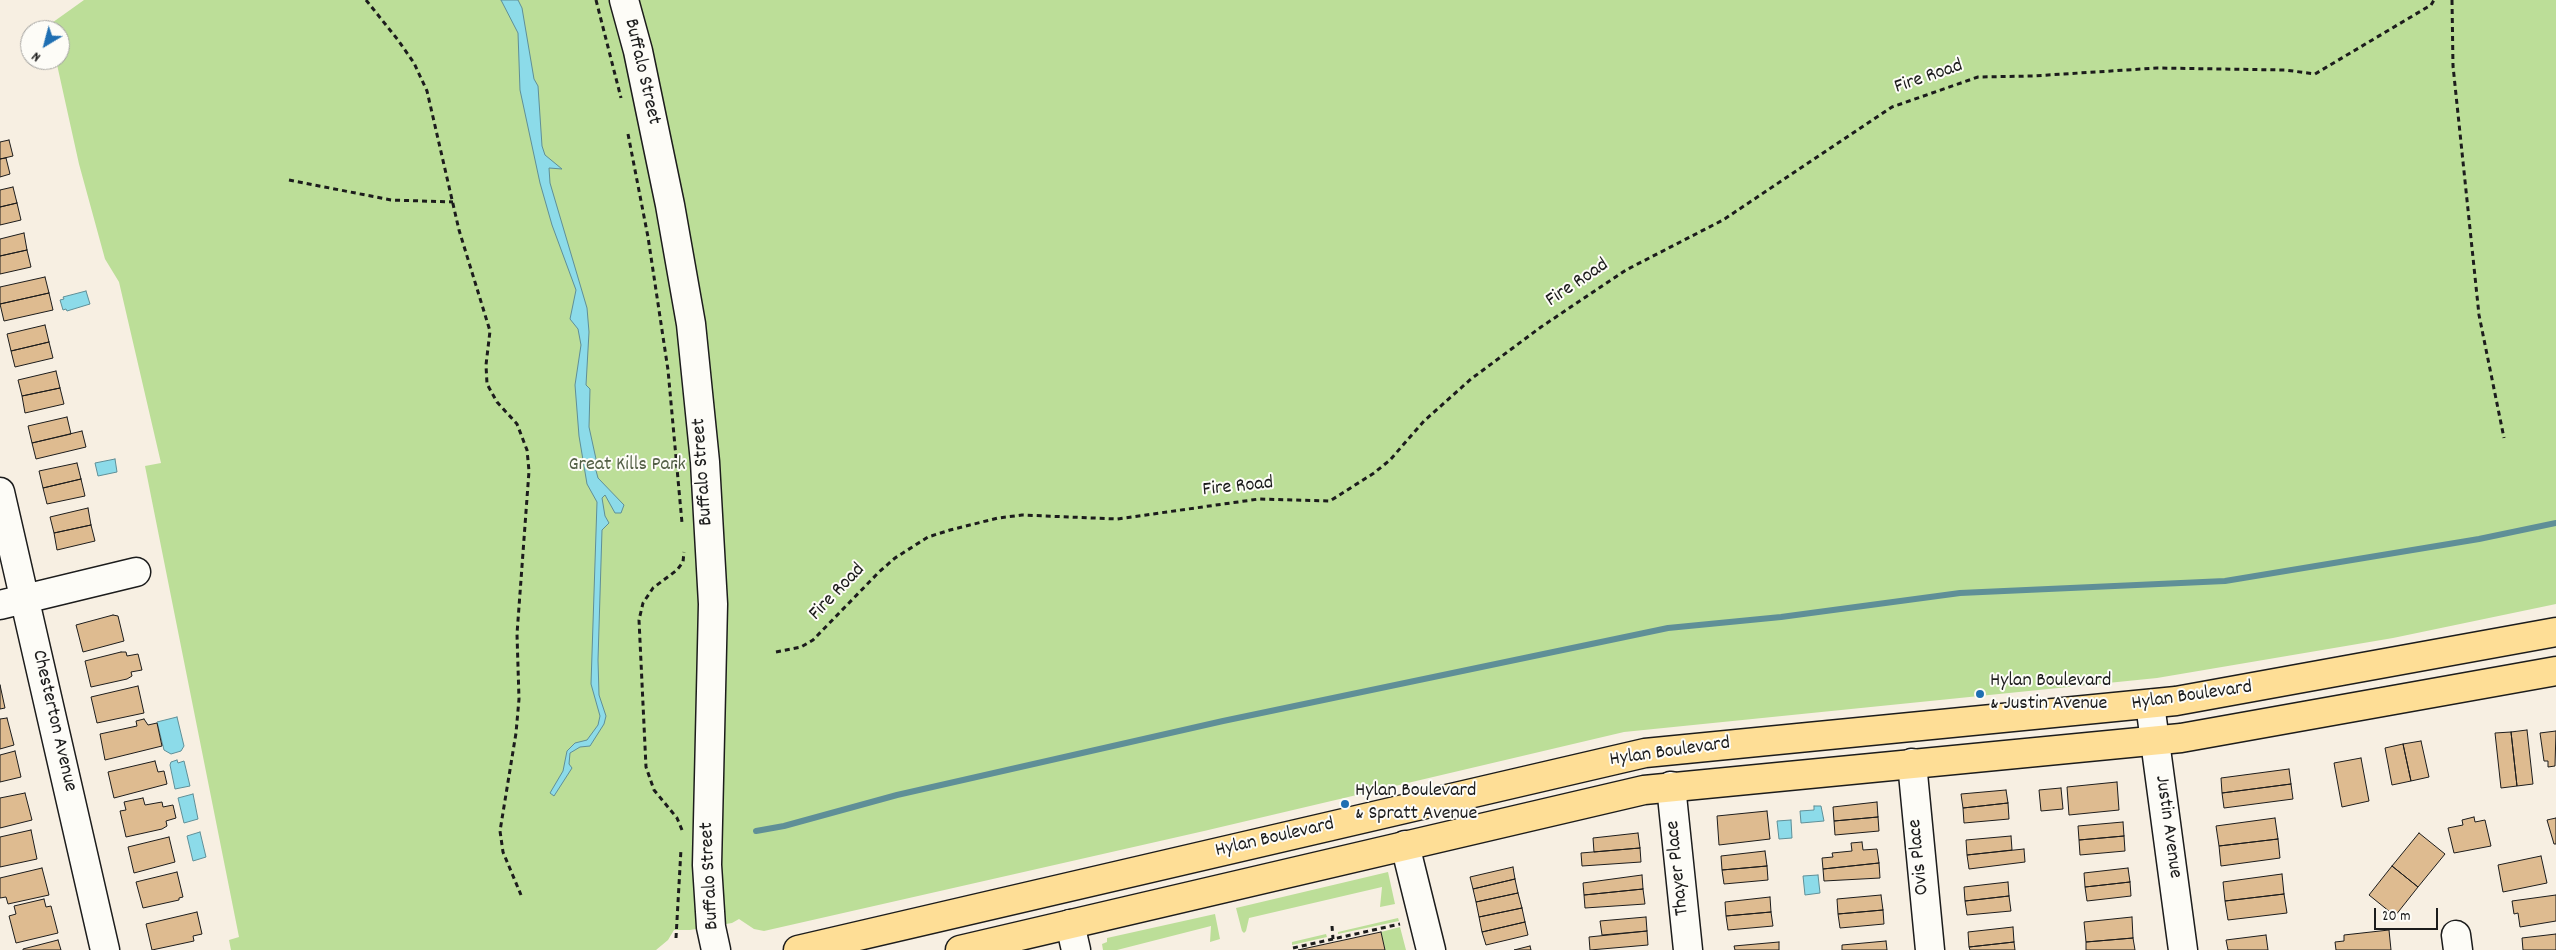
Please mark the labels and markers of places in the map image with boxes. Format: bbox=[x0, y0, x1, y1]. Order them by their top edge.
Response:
place label: Hylan Boulevard & Justin Avenue bbox=[1990, 670, 2111, 717]
marker: Hylan Boulevard & Justin Avenue bbox=[1974, 688, 1986, 700]
place label: Hylan Boulevard & Spratt Avenue bbox=[1355, 780, 1477, 827]
marker: Hylan Boulevard & Spratt Avenue bbox=[1339, 798, 1351, 810]

